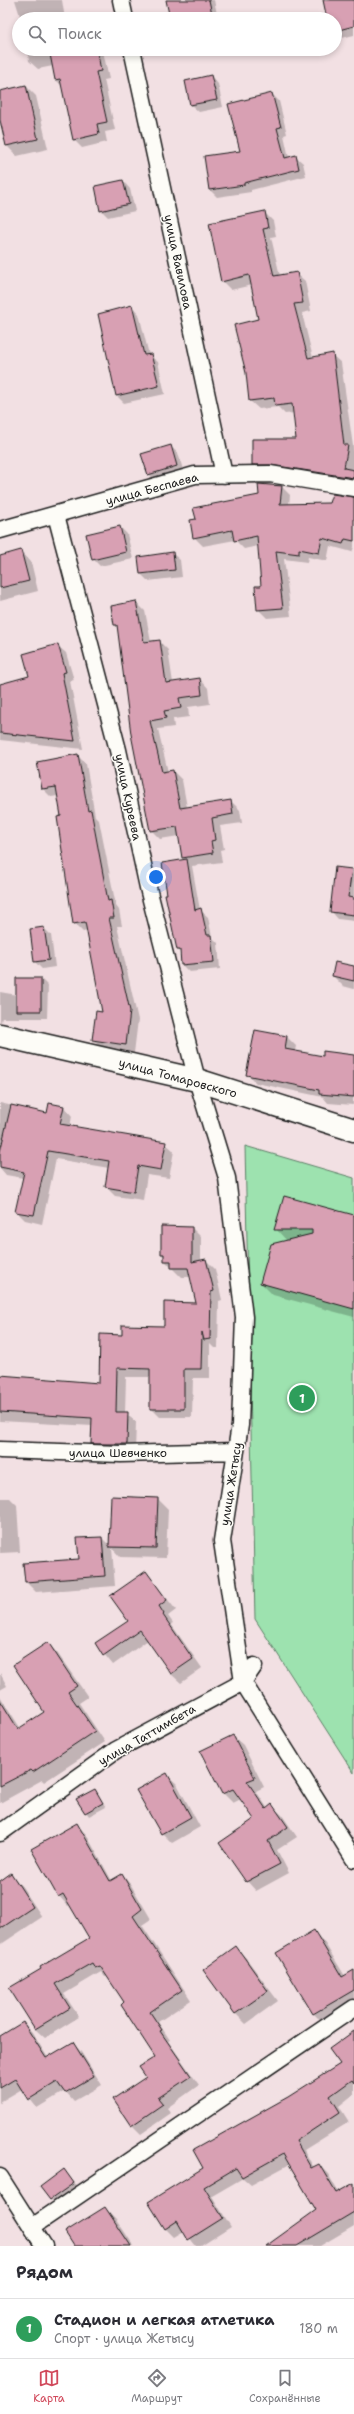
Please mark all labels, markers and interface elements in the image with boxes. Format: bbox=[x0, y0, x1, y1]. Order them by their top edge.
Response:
search box bbox=[12, 12, 342, 56]
icon: search bbox=[26, 23, 48, 45]
text: Поиск bbox=[58, 24, 102, 44]
street label: улица Вавилова bbox=[160, 213, 196, 311]
street label: улица Беспаева bbox=[104, 469, 201, 509]
street label: улица Куреева bbox=[111, 752, 145, 842]
your location bbox=[146, 867, 166, 887]
street label: улица Томаровского bbox=[117, 1054, 239, 1102]
pin: 1 bbox=[289, 1383, 315, 1413]
street label: улица Жетысу bbox=[216, 1441, 246, 1527]
street label: улица Шевченко bbox=[69, 1445, 167, 1461]
street label: улица Таттимбета bbox=[96, 1700, 199, 1769]
text: Рядом bbox=[16, 2261, 73, 2283]
text: Стадион и легкая атлетика bbox=[54, 2310, 275, 2330]
text: 1 bbox=[26, 2320, 32, 2337]
text: 180 m bbox=[299, 2320, 338, 2337]
text: Спорт · улица Жетысу bbox=[54, 2330, 195, 2347]
tab: Карта bbox=[33, 2367, 65, 2406]
tab: Маршрут bbox=[131, 2367, 182, 2406]
tab: Сохранённые bbox=[249, 2367, 321, 2406]

